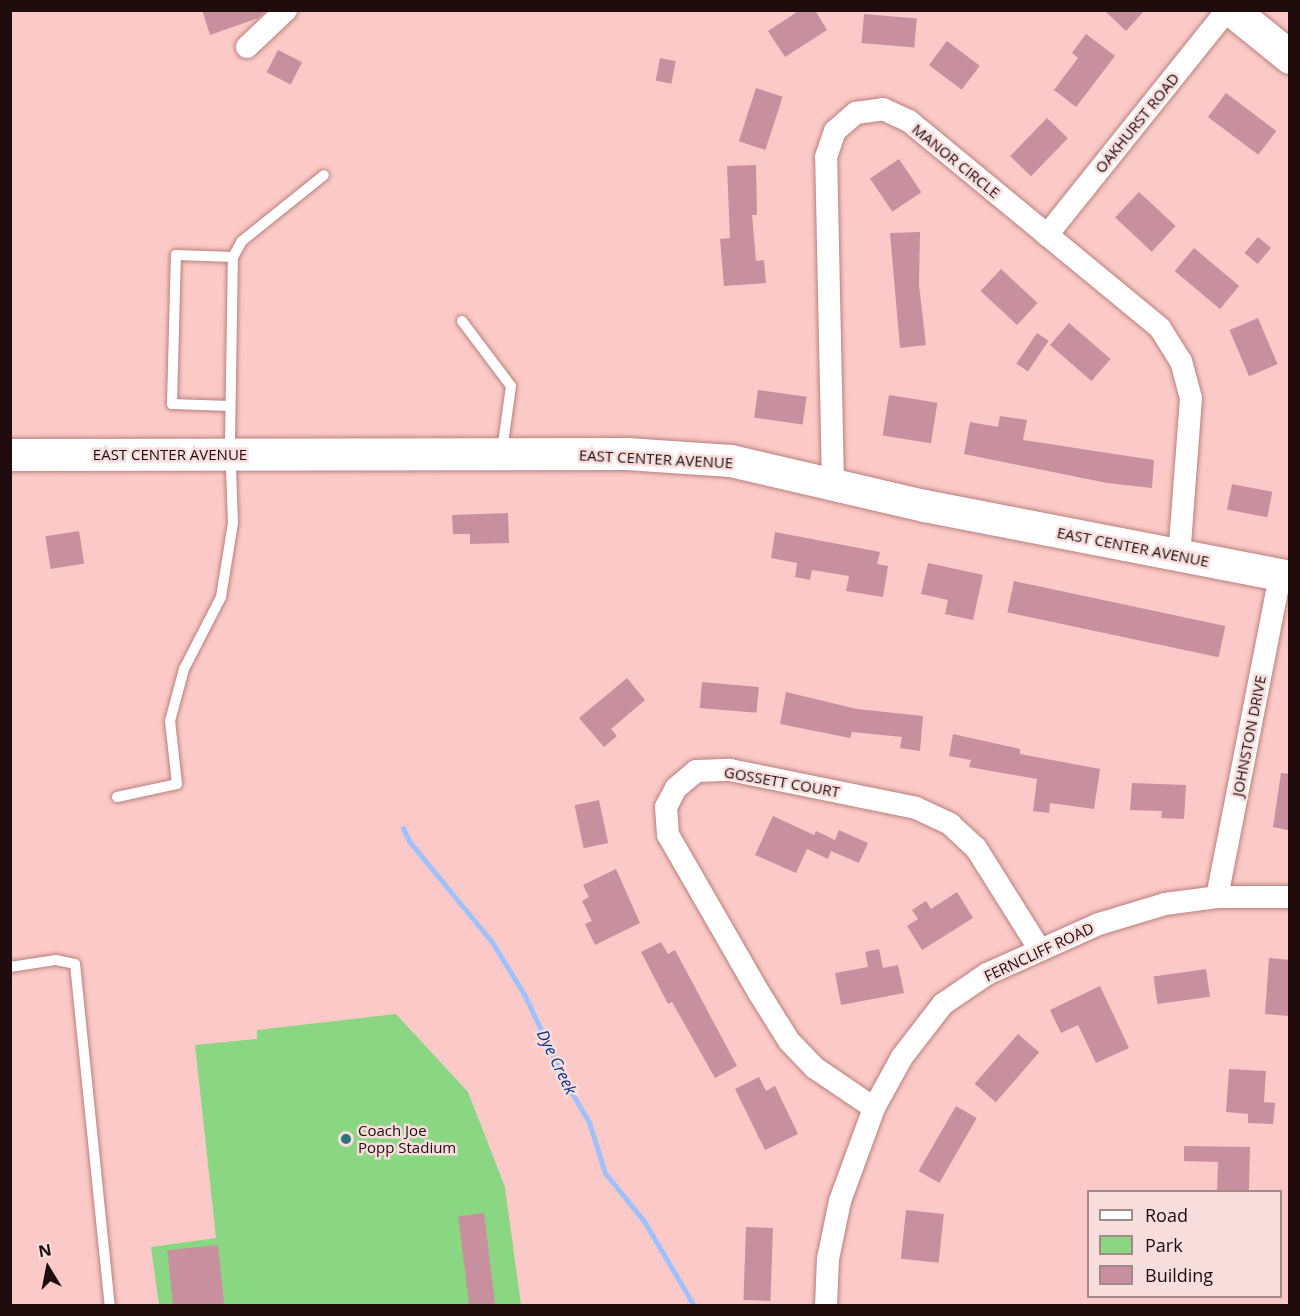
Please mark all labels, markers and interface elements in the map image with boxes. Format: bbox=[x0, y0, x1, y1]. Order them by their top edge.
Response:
street label: OAKHURST ROAD bbox=[1091, 69, 1183, 177]
street label: MANOR CIRCLE bbox=[909, 120, 1003, 202]
street label: EAST CENTER AVENUE bbox=[93, 446, 247, 464]
street label: EAST CENTER AVENUE bbox=[578, 446, 734, 472]
street label: EAST CENTER AVENUE bbox=[1056, 523, 1210, 571]
street label: JOHNSTON DRIVE bbox=[1228, 674, 1270, 798]
street label: GOSSETT COURT bbox=[723, 763, 841, 801]
street label: FERNCLIFF ROAD bbox=[981, 919, 1097, 985]
water label: Dye Creek bbox=[533, 1026, 581, 1098]
place label: Coach Joe Popp Stadium bbox=[358, 1121, 456, 1156]
marker: Coach Joe Popp Stadium bbox=[339, 1132, 353, 1146]
legend bbox=[1087, 1190, 1282, 1298]
text: Road bbox=[1145, 1203, 1188, 1227]
text: Park bbox=[1145, 1233, 1183, 1257]
north arrow bbox=[18, 1238, 78, 1298]
text: N bbox=[37, 1238, 53, 1262]
text: Building bbox=[1145, 1263, 1213, 1287]

